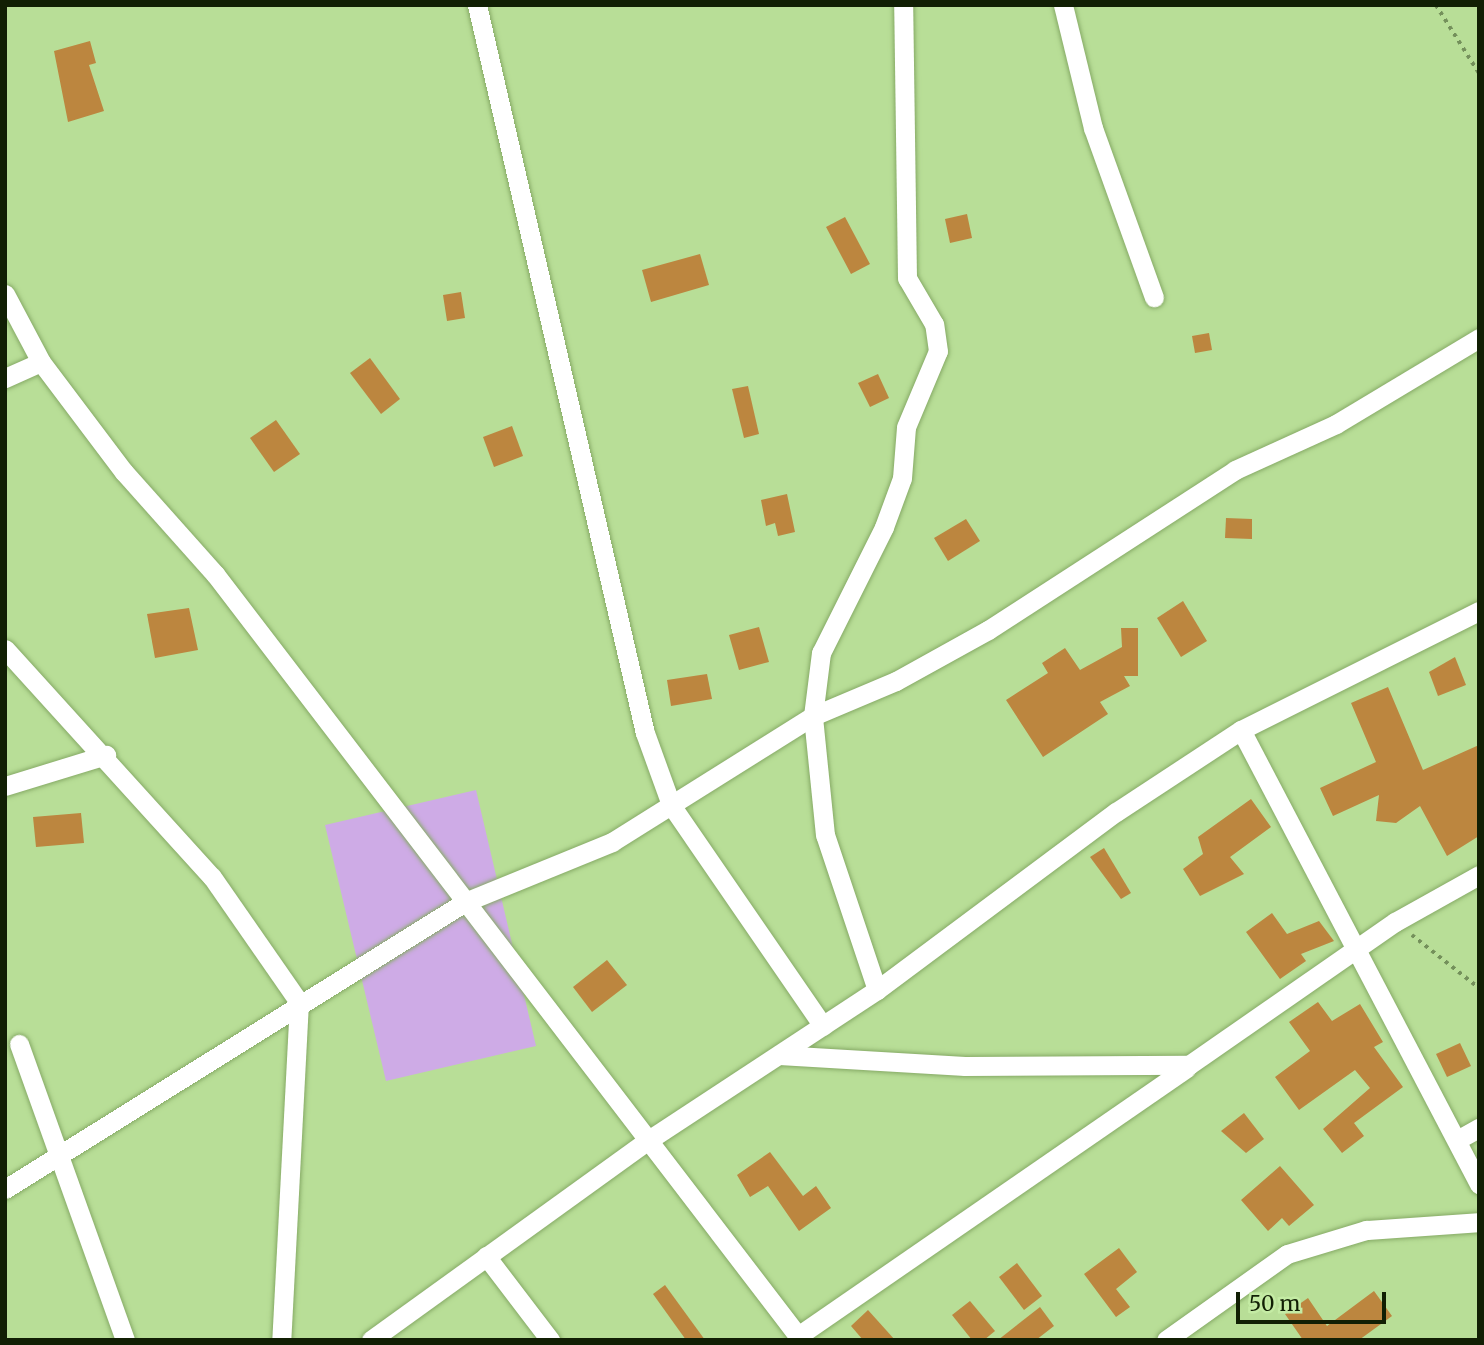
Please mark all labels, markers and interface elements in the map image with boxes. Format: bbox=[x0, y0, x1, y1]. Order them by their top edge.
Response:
scale bar bbox=[1239, 1278, 1390, 1322]
text: 50 m bbox=[1249, 1290, 1300, 1317]

